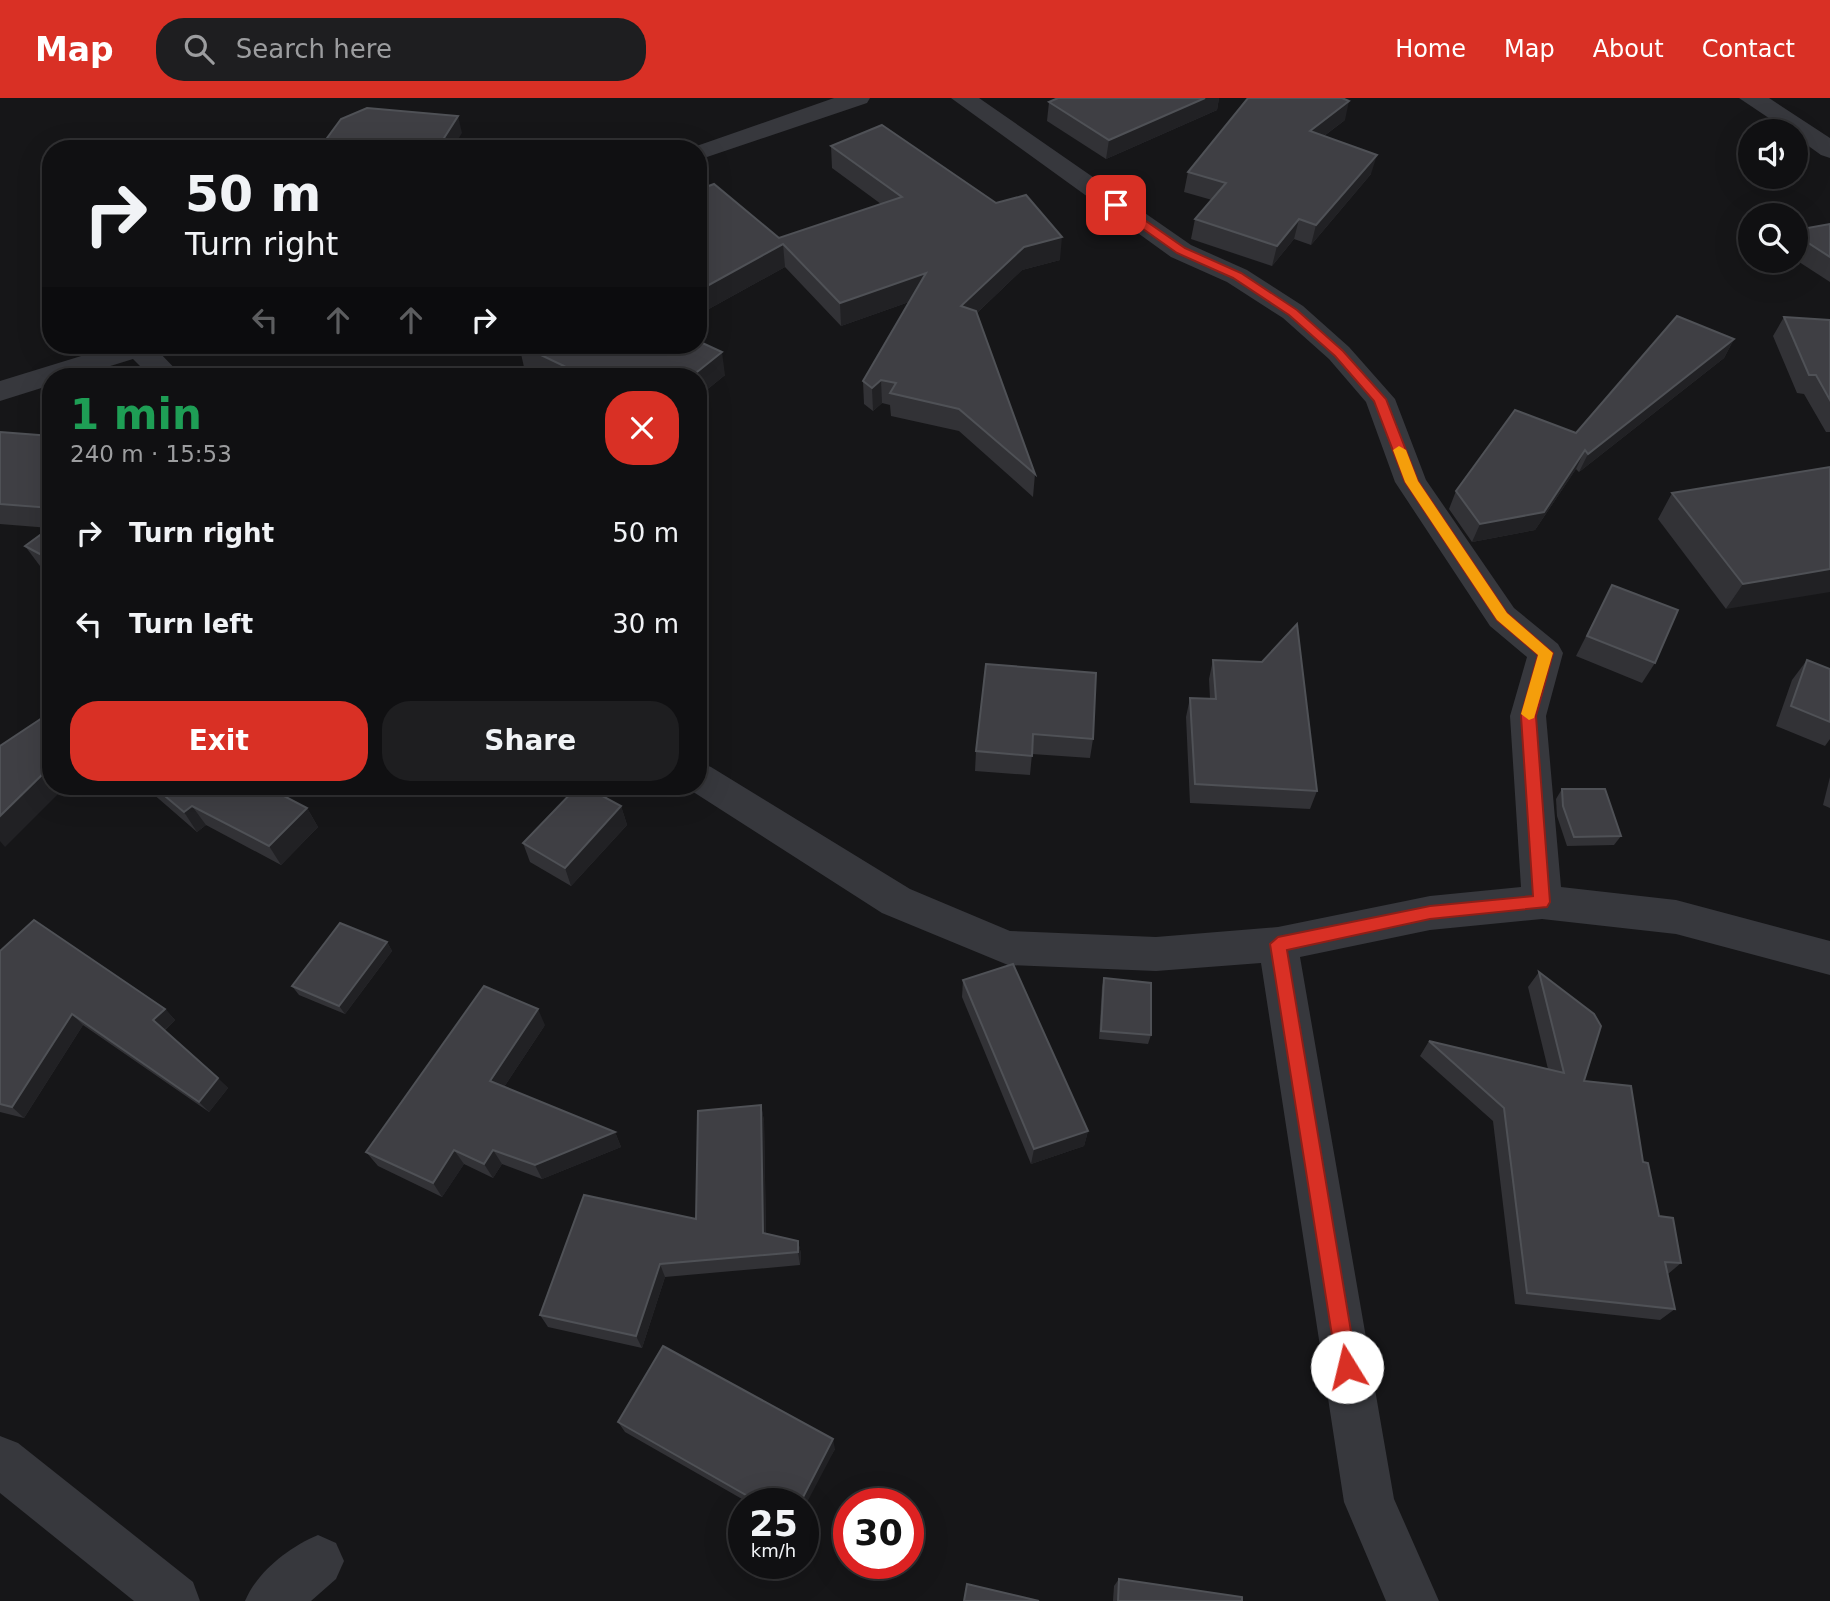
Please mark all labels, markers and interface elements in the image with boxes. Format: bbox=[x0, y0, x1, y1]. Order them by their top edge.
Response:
search box bbox=[156, 18, 646, 81]
text: Map bbox=[35, 30, 114, 69]
icon: search bbox=[180, 30, 218, 68]
text: Search here bbox=[236, 34, 392, 64]
text: Home bbox=[1395, 35, 1466, 63]
text: Map bbox=[1504, 35, 1555, 63]
text: About bbox=[1593, 35, 1664, 63]
text: Contact bbox=[1702, 35, 1795, 63]
map controls bbox=[1738, 119, 1808, 273]
button: sound bbox=[1738, 119, 1808, 189]
text: 50 m bbox=[185, 166, 321, 223]
icon: right bbox=[70, 168, 161, 259]
pin bbox=[1086, 175, 1146, 235]
icon: arrive bbox=[1097, 186, 1135, 224]
button: search bbox=[1738, 203, 1808, 273]
text: Turn right bbox=[185, 225, 338, 263]
icon: left bbox=[246, 301, 284, 339]
icon: ahead bbox=[319, 301, 357, 339]
icon: ahead bbox=[392, 301, 430, 339]
icon: right bbox=[465, 301, 503, 339]
text: 1 min bbox=[70, 390, 202, 439]
button: close bbox=[605, 391, 679, 465]
text: 240 m · 15:53 bbox=[70, 441, 232, 467]
icon: right bbox=[70, 514, 108, 552]
text: Turn right bbox=[129, 518, 274, 548]
text: 50 m bbox=[612, 518, 679, 548]
icon: left bbox=[70, 605, 108, 643]
text: Turn left bbox=[129, 609, 253, 639]
text: 30 m bbox=[612, 609, 679, 639]
button: Exit bbox=[70, 701, 368, 781]
button: Share bbox=[382, 701, 679, 781]
position arrow bbox=[1310, 1330, 1384, 1404]
speed limit sign: 30 bbox=[833, 1488, 924, 1579]
text: 25 bbox=[749, 1504, 798, 1544]
text: km/h bbox=[751, 1540, 796, 1561]

